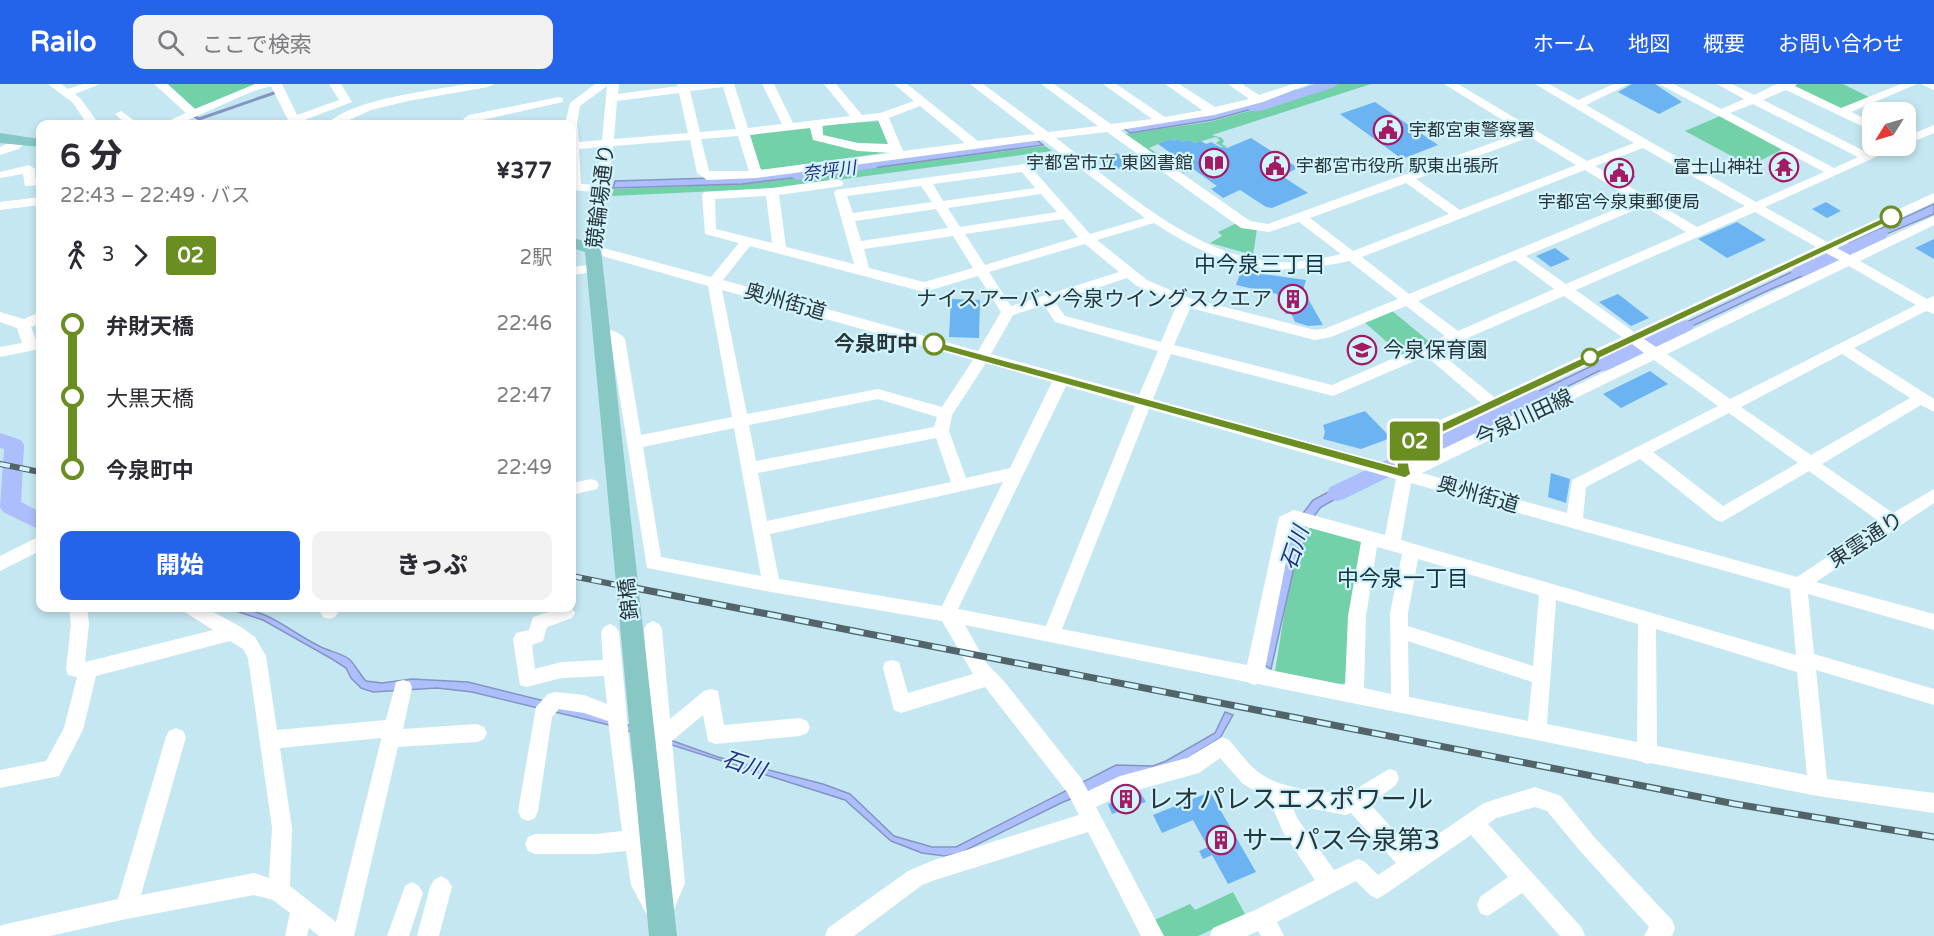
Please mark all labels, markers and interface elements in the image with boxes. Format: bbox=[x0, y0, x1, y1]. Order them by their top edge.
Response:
search box bbox=[133, 15, 553, 69]
text: Railo bbox=[30, 25, 97, 59]
icon: search bbox=[154, 26, 187, 59]
text: ここで検索 bbox=[202, 32, 312, 58]
text: ホーム bbox=[1533, 32, 1595, 57]
text: 地図 bbox=[1628, 32, 1670, 57]
text: 概要 bbox=[1703, 32, 1745, 57]
text: お問い合わせ bbox=[1778, 32, 1904, 57]
north arrow bbox=[1862, 102, 1916, 156]
map controls bbox=[1862, 102, 1916, 156]
public building icon: 宇都宮東警察署 bbox=[1372, 114, 1404, 146]
place label: 宇都宮東警察署 bbox=[1409, 119, 1535, 141]
text: 6 分 bbox=[60, 137, 122, 176]
street label: 競輪場通り bbox=[582, 142, 620, 250]
library icon: 宇都宮市立 東図書館 bbox=[1198, 147, 1230, 179]
public building icon: 宇都宮市役所 駅東出張所 bbox=[1259, 150, 1291, 182]
temple icon: 富士山神社 bbox=[1768, 151, 1800, 183]
place label: 宇都宮市立 東図書館 bbox=[1026, 152, 1193, 174]
place label: 宇都宮市役所 駅東出張所 bbox=[1296, 155, 1499, 177]
place label: 富士山神社 bbox=[1673, 156, 1763, 178]
water label: 奈坪川 bbox=[801, 157, 859, 185]
public building icon: 宇都宮今泉東郵便局 bbox=[1603, 157, 1635, 189]
text: ¥377 bbox=[496, 158, 552, 184]
text: 22:43 – 22:49 · バス bbox=[60, 184, 251, 208]
place label: 宇都宮今泉東郵便局 bbox=[1538, 191, 1700, 213]
unlabelled marker bbox=[1880, 206, 1902, 228]
icon: walk bbox=[60, 239, 93, 272]
icon: forward bbox=[124, 239, 157, 272]
text: 3 bbox=[102, 243, 115, 267]
text: 02 bbox=[178, 243, 204, 268]
text: 2駅 bbox=[519, 246, 552, 270]
district label: 中今泉三丁目 bbox=[1194, 252, 1326, 278]
street label: 奥州街道 bbox=[741, 278, 829, 326]
building icon: ナイスアーバン今泉ウイングスクエア bbox=[1277, 283, 1309, 315]
place label: ナイスアーバン今泉ウイングスクエア bbox=[916, 287, 1272, 312]
text: 22:46 bbox=[497, 312, 552, 336]
text: 弁財天橋 bbox=[106, 314, 194, 340]
place label: 今泉町中 bbox=[834, 332, 918, 357]
marker: 今泉町中 bbox=[923, 333, 945, 355]
school or university icon: 今泉保育園 bbox=[1346, 334, 1378, 366]
place label: 今泉保育園 bbox=[1383, 338, 1488, 363]
unlabelled marker bbox=[1581, 348, 1599, 366]
text: 22:47 bbox=[497, 384, 552, 408]
street label: 今泉川田線 bbox=[1471, 384, 1577, 452]
text: 大黒天橋 bbox=[106, 386, 194, 412]
line badge: 02 bbox=[1388, 422, 1442, 460]
text: 02 bbox=[1402, 429, 1428, 454]
text: 22:49 bbox=[497, 456, 552, 480]
text: 今泉町中 bbox=[106, 458, 194, 484]
street label: 奥州街道 bbox=[1434, 471, 1522, 519]
street label: 東雲通り bbox=[1824, 507, 1908, 573]
water label: 石川 bbox=[1276, 521, 1315, 573]
button: 開始 bbox=[60, 531, 300, 600]
button: きっぷ bbox=[312, 531, 552, 600]
district label: 中今泉一丁目 bbox=[1337, 566, 1469, 592]
street label: 錦橋 bbox=[614, 577, 644, 621]
water label: 石川 bbox=[719, 746, 771, 785]
building icon: レオパレスエスポワール bbox=[1110, 783, 1142, 815]
place label: レオパレスエスポワール bbox=[1147, 784, 1433, 815]
building icon: サーパス今泉第3 bbox=[1205, 824, 1237, 856]
place label: サーパス今泉第3 bbox=[1242, 825, 1440, 856]

